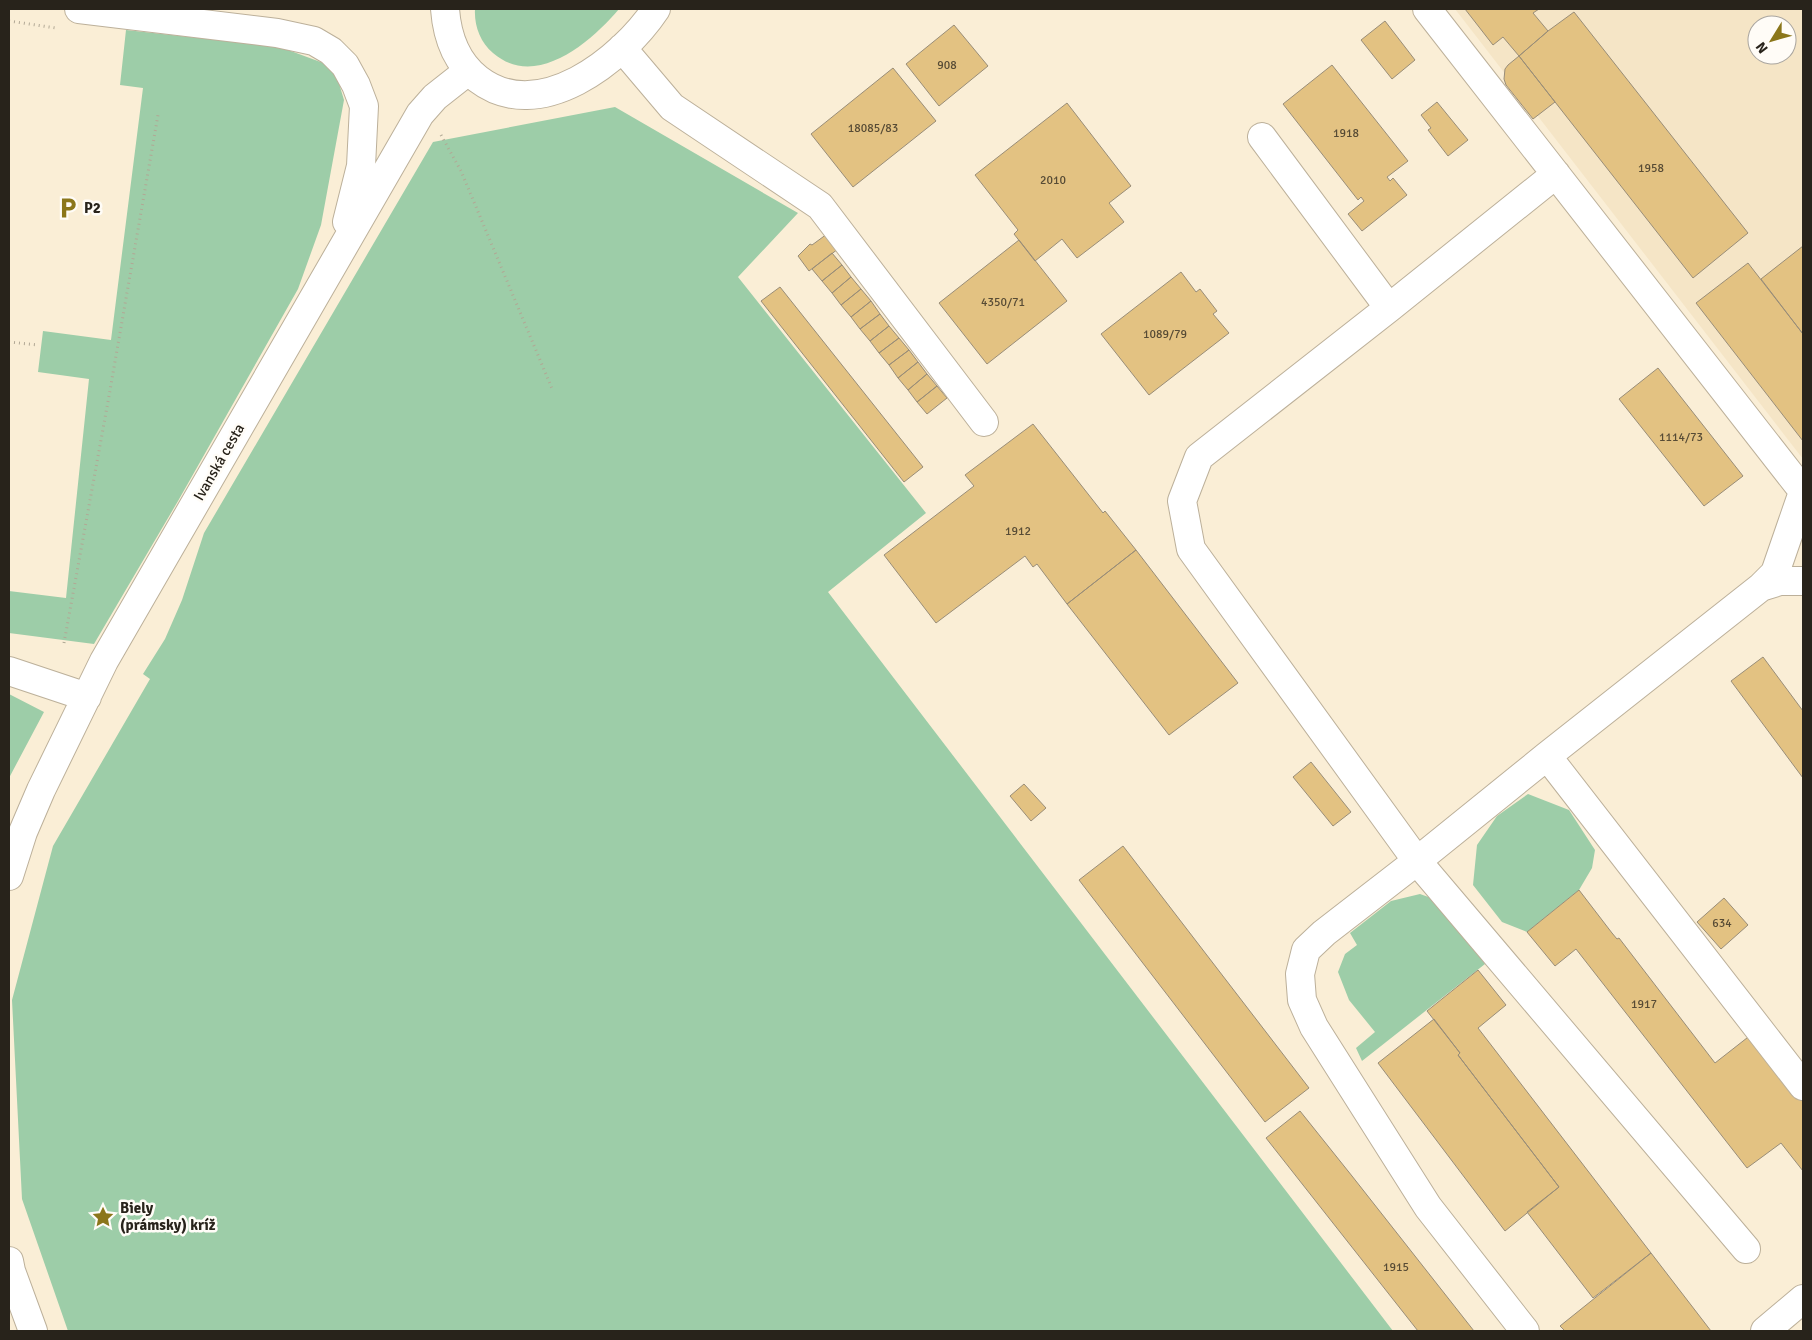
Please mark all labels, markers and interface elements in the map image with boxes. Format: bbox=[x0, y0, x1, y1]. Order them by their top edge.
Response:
north arrow bbox=[1747, 15, 1797, 65]
text: N bbox=[1752, 39, 1772, 57]
house number: 908 bbox=[937, 58, 957, 73]
house number: 18085/83 bbox=[848, 121, 898, 136]
house number: 1918 bbox=[1333, 126, 1359, 141]
house number: 1958 bbox=[1638, 161, 1664, 176]
house number: 2010 bbox=[1040, 173, 1066, 188]
parking icon: P2 bbox=[55, 195, 81, 221]
place label: P2 bbox=[84, 199, 101, 217]
house number: 4350/71 bbox=[981, 295, 1025, 310]
house number: 1089/79 bbox=[1143, 327, 1187, 342]
street label: Ivanská cesta bbox=[190, 420, 248, 504]
house number: 1114/73 bbox=[1659, 430, 1703, 445]
house number: 1912 bbox=[1005, 524, 1031, 539]
house number: 634 bbox=[1712, 916, 1732, 931]
house number: 1917 bbox=[1631, 997, 1657, 1012]
place label: Biely (prámsky) kríž bbox=[120, 1199, 216, 1234]
place icon: Biely (prámsky) kríž bbox=[90, 1204, 116, 1230]
house number: 1915 bbox=[1383, 1260, 1409, 1275]

